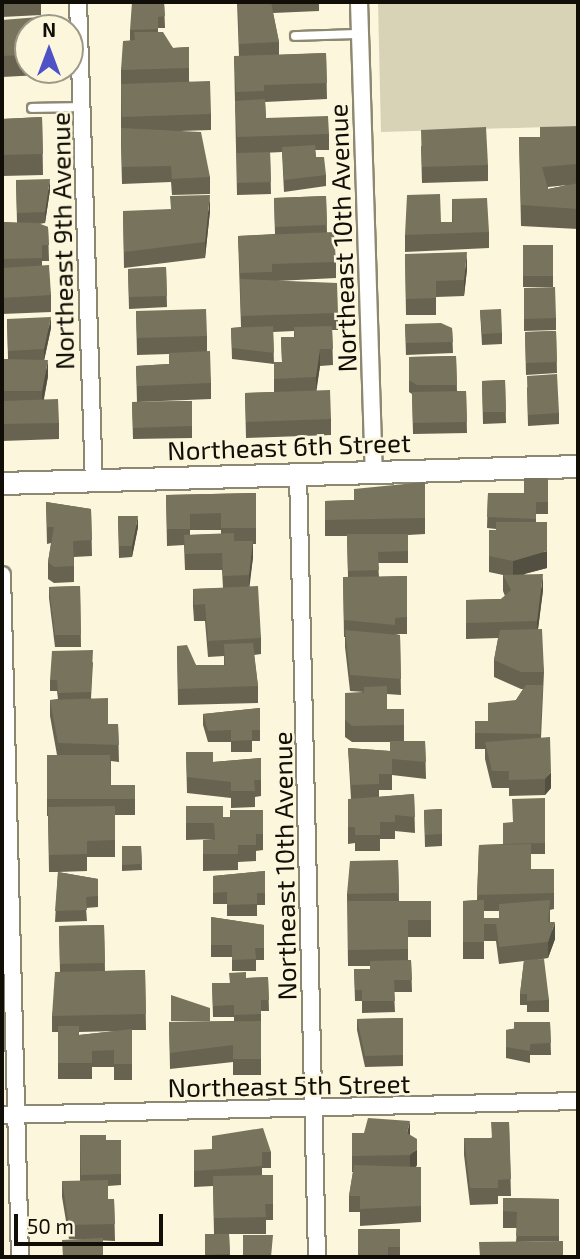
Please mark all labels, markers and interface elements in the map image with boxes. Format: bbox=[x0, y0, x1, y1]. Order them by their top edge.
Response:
north arrow bbox=[14, 14, 84, 84]
text: N bbox=[42, 18, 56, 41]
street label: Northeast 10th Avenue bbox=[322, 103, 362, 373]
street label: Northeast 9th Avenue bbox=[44, 112, 80, 370]
street label: Northeast 6th Street bbox=[167, 426, 411, 466]
street label: Northeast 10th Avenue bbox=[266, 731, 302, 1001]
street label: Northeast 5th Street bbox=[167, 1067, 411, 1103]
scale bar bbox=[18, 1200, 166, 1244]
text: 50 m bbox=[27, 1213, 74, 1238]

